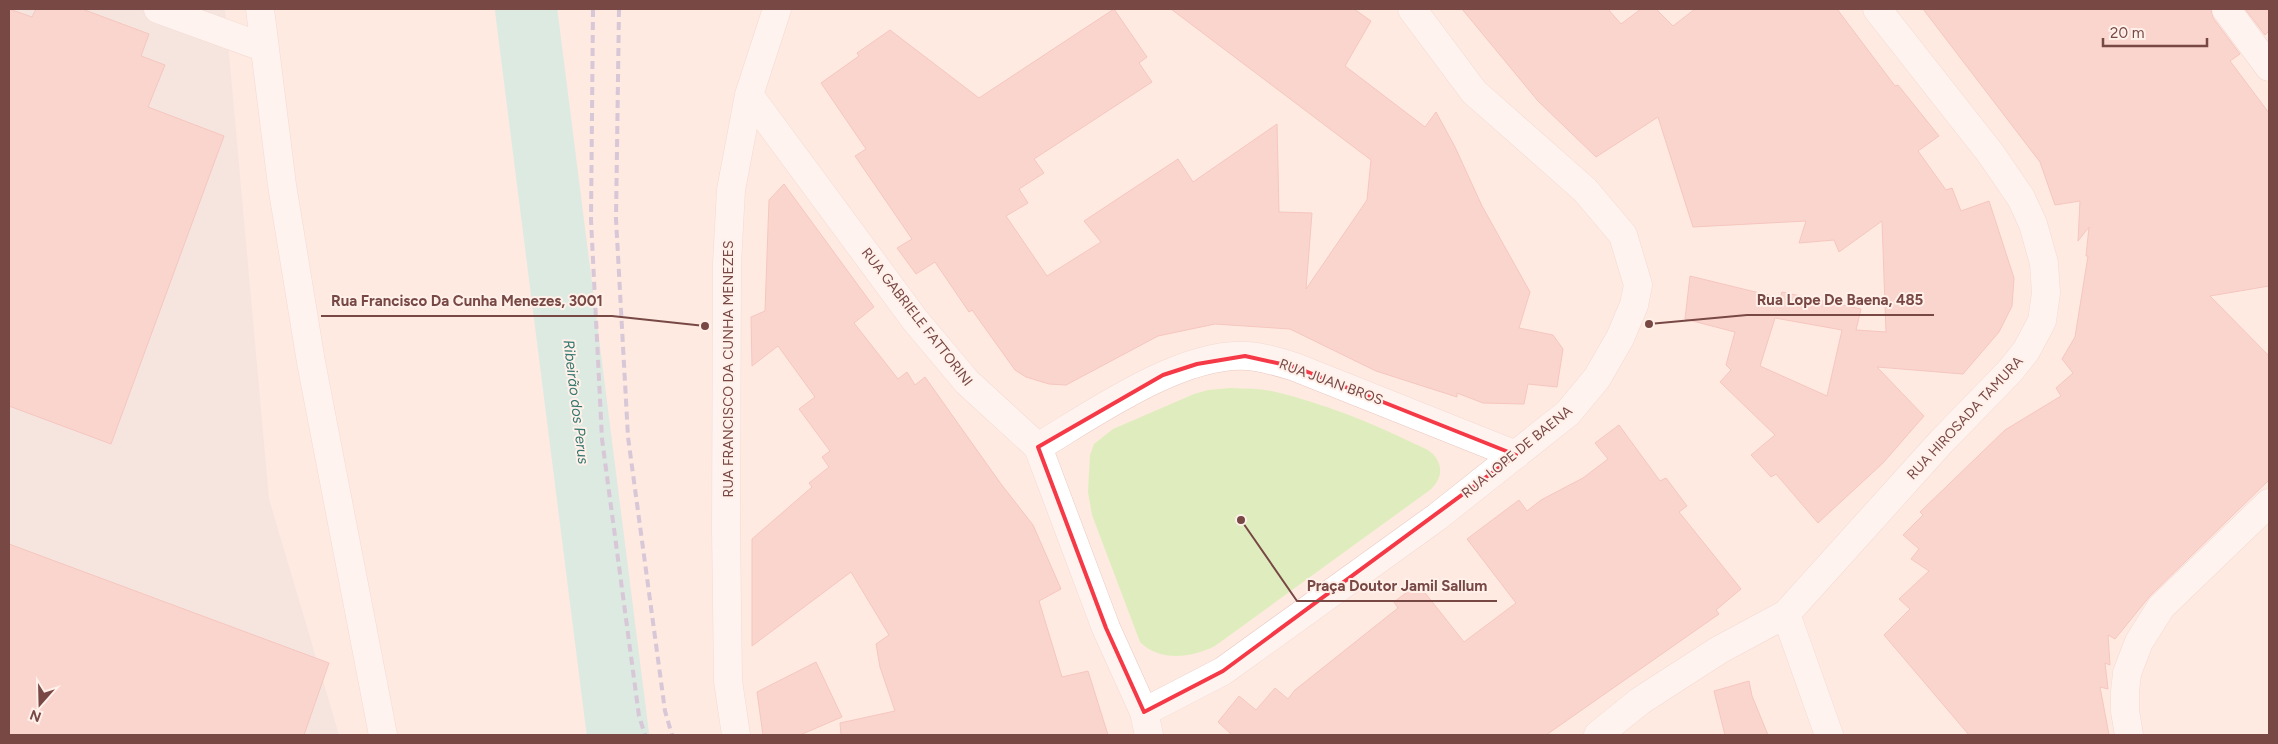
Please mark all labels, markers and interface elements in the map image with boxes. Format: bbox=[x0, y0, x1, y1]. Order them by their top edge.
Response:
scale bar bbox=[2103, 15, 2207, 47]
text: 20 m bbox=[2110, 24, 2144, 42]
street label: RUA FRANCISCO DA CUNHA MENEZES bbox=[720, 240, 737, 498]
street label: RUA GABRIELE FATTORINI bbox=[858, 245, 976, 389]
callout: Rua Lope De Baena, 485 bbox=[1747, 285, 1934, 315]
callout: Rua Francisco Da Cunha Menezes, 3001 bbox=[321, 286, 612, 316]
text: Rua Lope De Baena, 485 bbox=[1757, 291, 1924, 309]
text: Rua Francisco Da Cunha Menezes, 3001 bbox=[331, 292, 603, 310]
water label: Ribeirão dos Perus bbox=[559, 339, 593, 465]
street label: RUA HIROSADA TAMURA bbox=[1903, 352, 2027, 483]
street label: RUA JUAN BROS bbox=[1277, 355, 1385, 409]
street label: RUA LOPE DE BAENA bbox=[1458, 402, 1576, 502]
callout: Praça Doutor Jamil Sallum bbox=[1297, 571, 1497, 601]
text: Praça Doutor Jamil Sallum bbox=[1307, 577, 1487, 595]
north arrow bbox=[15, 679, 65, 729]
text: N bbox=[28, 706, 44, 726]

